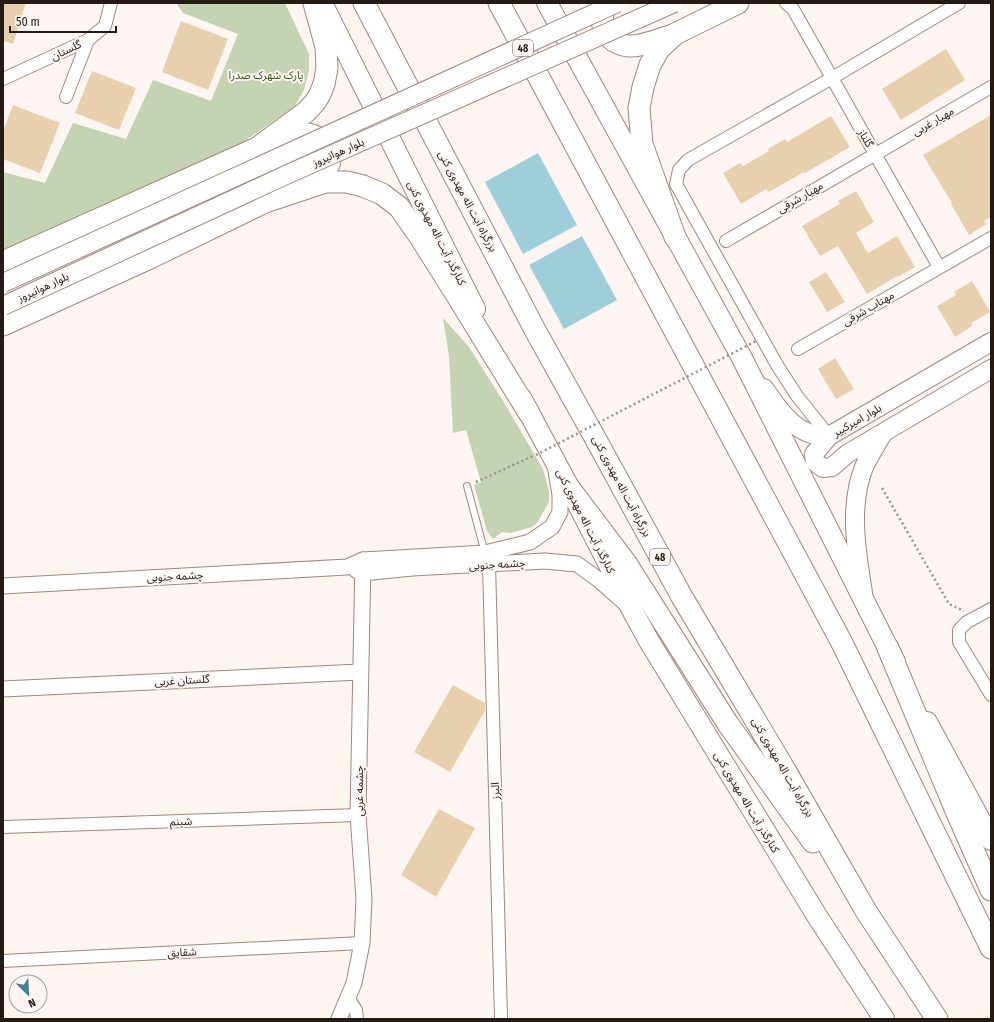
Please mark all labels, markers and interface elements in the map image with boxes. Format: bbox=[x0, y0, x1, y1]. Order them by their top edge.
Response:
scale bar bbox=[10, 8, 116, 34]
text: 50 m bbox=[16, 15, 40, 29]
street label: گلستان bbox=[49, 38, 84, 63]
road number: 48 bbox=[513, 40, 533, 56]
park label: پارک شهرک صدرا bbox=[229, 69, 303, 83]
street label: مهیار غربی bbox=[910, 104, 957, 139]
street label: گلناز bbox=[855, 126, 876, 150]
street label: بلوار هوانیروز bbox=[309, 135, 366, 170]
street label: بزرگراه آیت اله مهدوی کنی bbox=[435, 148, 500, 254]
street label: کنارگذر آیت اله مهدوی کنی bbox=[405, 179, 469, 288]
street label: مهیار شرقی bbox=[775, 179, 826, 216]
street label: بلوار هوانیروز bbox=[15, 270, 71, 305]
street label: مهتاب شرقی bbox=[840, 288, 897, 329]
street label: بلوار امیرکبیر bbox=[830, 401, 884, 440]
street label: بزرگراه آیت اله مهدوی کنی bbox=[589, 433, 654, 539]
street label: کنارگذر آیت اله مهدوی کنی bbox=[554, 467, 618, 576]
road number: 48 bbox=[650, 549, 670, 565]
street label: چشمه جنوبی bbox=[468, 556, 526, 574]
street label: چشمه جنوبی bbox=[146, 568, 204, 586]
street label: گلستان غربی bbox=[154, 673, 210, 688]
street label: بزرگراه آیت اله مهدوی کنی bbox=[749, 715, 816, 819]
street label: کنارگذر آیت اله مهدوی کنی bbox=[711, 749, 782, 856]
street label: چشمه غربی bbox=[353, 765, 367, 816]
street label: البرز bbox=[489, 782, 502, 801]
street label: شبنم bbox=[170, 815, 193, 830]
street label: شقایق bbox=[167, 945, 197, 960]
north arrow bbox=[8, 974, 48, 1014]
text: N bbox=[26, 995, 38, 1010]

